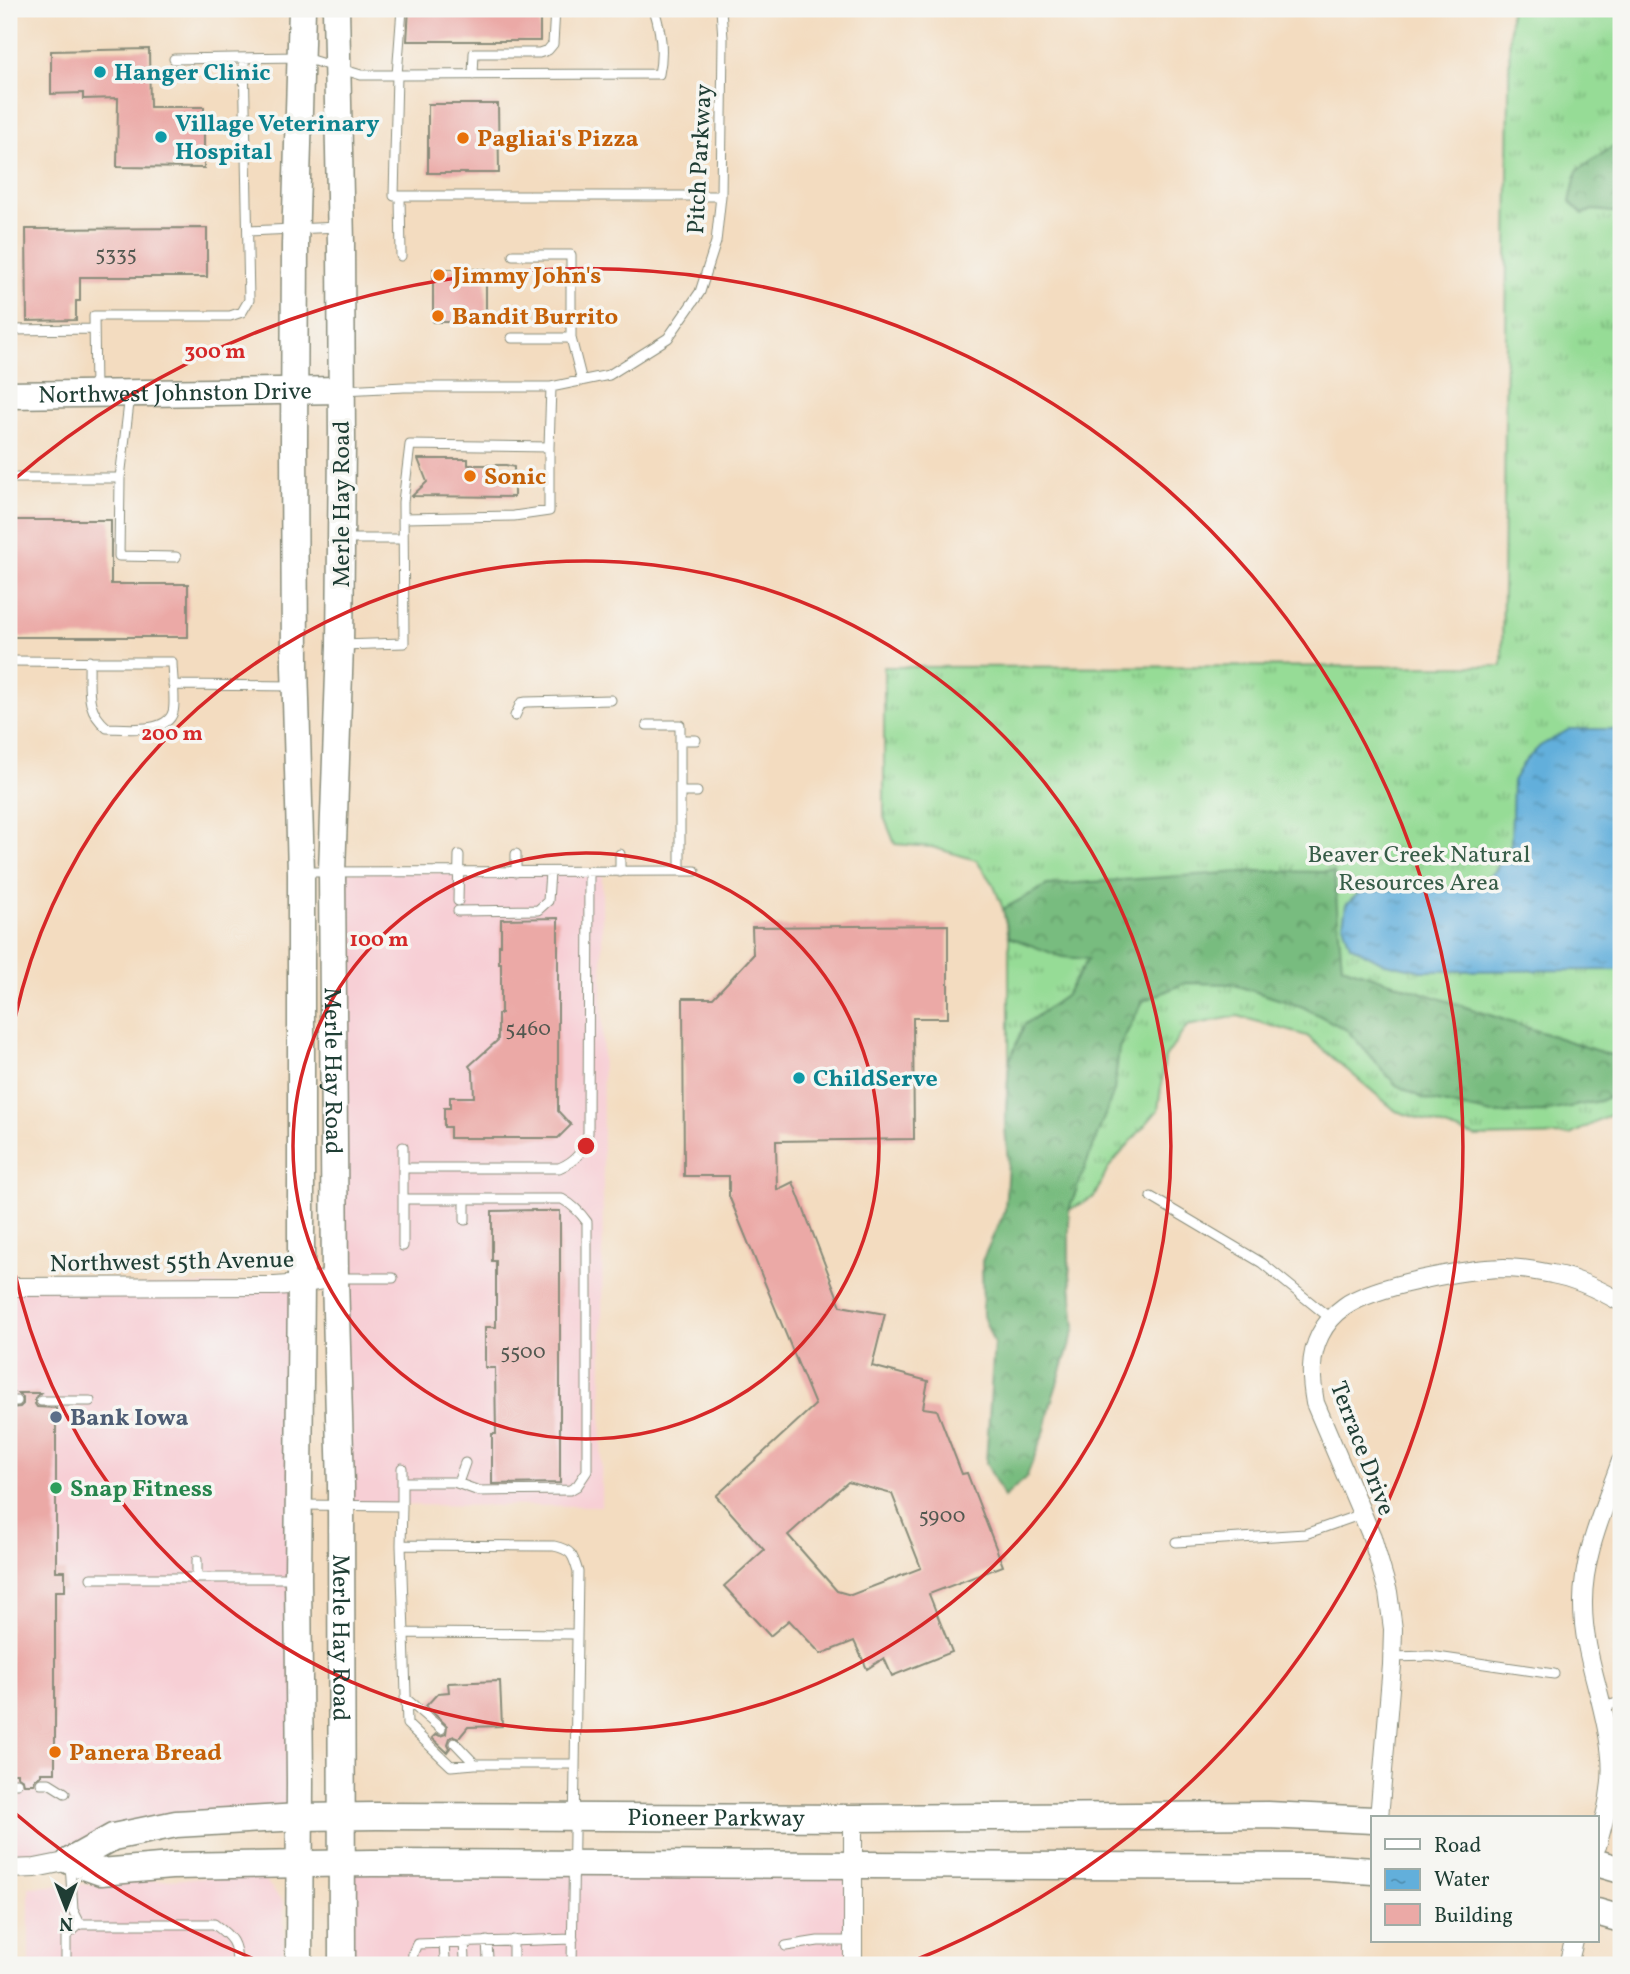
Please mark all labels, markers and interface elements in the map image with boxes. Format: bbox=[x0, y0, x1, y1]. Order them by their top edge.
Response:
place label: Hanger Clinic bbox=[114, 57, 270, 91]
marker: Hanger Clinic bbox=[92, 64, 108, 80]
street label: Pitch Parkway bbox=[680, 83, 722, 235]
place label: Village Veterinary Hospital bbox=[175, 108, 380, 170]
place label: Pagliai's Pizza bbox=[477, 123, 639, 157]
marker: Village Veterinary Hospital bbox=[153, 129, 169, 145]
marker: Pagliai's Pizza bbox=[455, 130, 471, 146]
house number: 5335 bbox=[95, 240, 137, 269]
place label: Jimmy John's bbox=[452, 260, 601, 294]
marker: Jimmy John's bbox=[431, 267, 447, 283]
place label: Bandit Burrito bbox=[452, 301, 618, 335]
marker: Bandit Burrito bbox=[430, 308, 446, 324]
text: 300 m bbox=[185, 338, 245, 367]
street label: Northwest Johnston Drive bbox=[38, 375, 312, 414]
street label: Merle Hay Road bbox=[326, 420, 360, 588]
place label: Sonic bbox=[484, 461, 546, 495]
marker: Sonic bbox=[462, 468, 478, 484]
text: 200 m bbox=[141, 720, 203, 749]
park label: Beaver Creek Natural Resources Area bbox=[1307, 839, 1531, 901]
text: 100 m bbox=[349, 926, 409, 955]
street label: Merle Hay Road bbox=[314, 987, 349, 1155]
house number: 5460 bbox=[505, 1015, 551, 1044]
place label: ChildServe bbox=[813, 1063, 938, 1097]
marker: ChildServe bbox=[791, 1070, 807, 1086]
centre of rings bbox=[574, 1134, 598, 1158]
street label: Northwest 55th Avenue bbox=[49, 1244, 295, 1282]
house number: 5500 bbox=[500, 1338, 546, 1367]
street label: Terrace Drive bbox=[1320, 1377, 1402, 1521]
place label: Bank Iowa bbox=[70, 1402, 189, 1436]
marker: Bank Iowa bbox=[48, 1409, 64, 1425]
place label: Snap Fitness bbox=[70, 1473, 213, 1507]
marker: Snap Fitness bbox=[48, 1480, 64, 1496]
house number: 5900 bbox=[919, 1502, 965, 1531]
street label: Merle Hay Road bbox=[322, 1554, 356, 1721]
place label: Panera Bread bbox=[69, 1737, 222, 1771]
marker: Panera Bread bbox=[47, 1744, 63, 1760]
street label: Pioneer Parkway bbox=[627, 1802, 805, 1837]
legend bbox=[1371, 1816, 1598, 1942]
text: Road bbox=[1434, 1832, 1481, 1861]
text: Water bbox=[1434, 1866, 1490, 1895]
north arrow bbox=[32, 1872, 102, 1942]
text: Building bbox=[1434, 1902, 1513, 1931]
text: N bbox=[59, 1910, 73, 1936]

